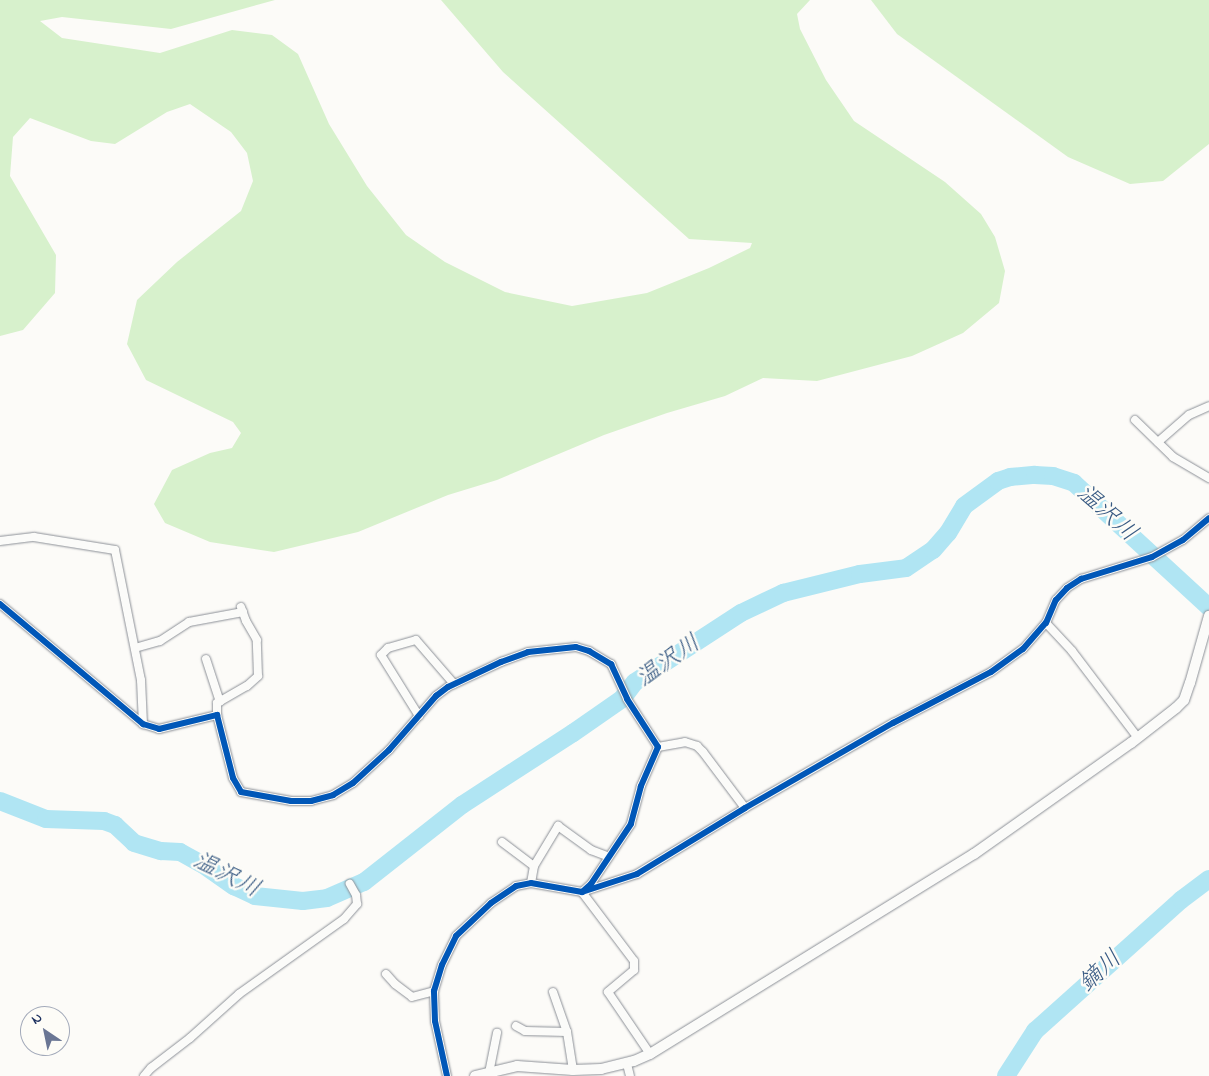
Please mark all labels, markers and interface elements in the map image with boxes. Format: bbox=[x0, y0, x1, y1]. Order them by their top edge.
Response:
water label: 温沢川 bbox=[1070, 479, 1142, 549]
water label: 温沢川 bbox=[631, 630, 707, 694]
water label: 温沢川 bbox=[187, 847, 265, 905]
water label: 鏑川 bbox=[1074, 945, 1128, 999]
north arrow bbox=[20, 1006, 70, 1056]
text: N bbox=[27, 1008, 47, 1030]

